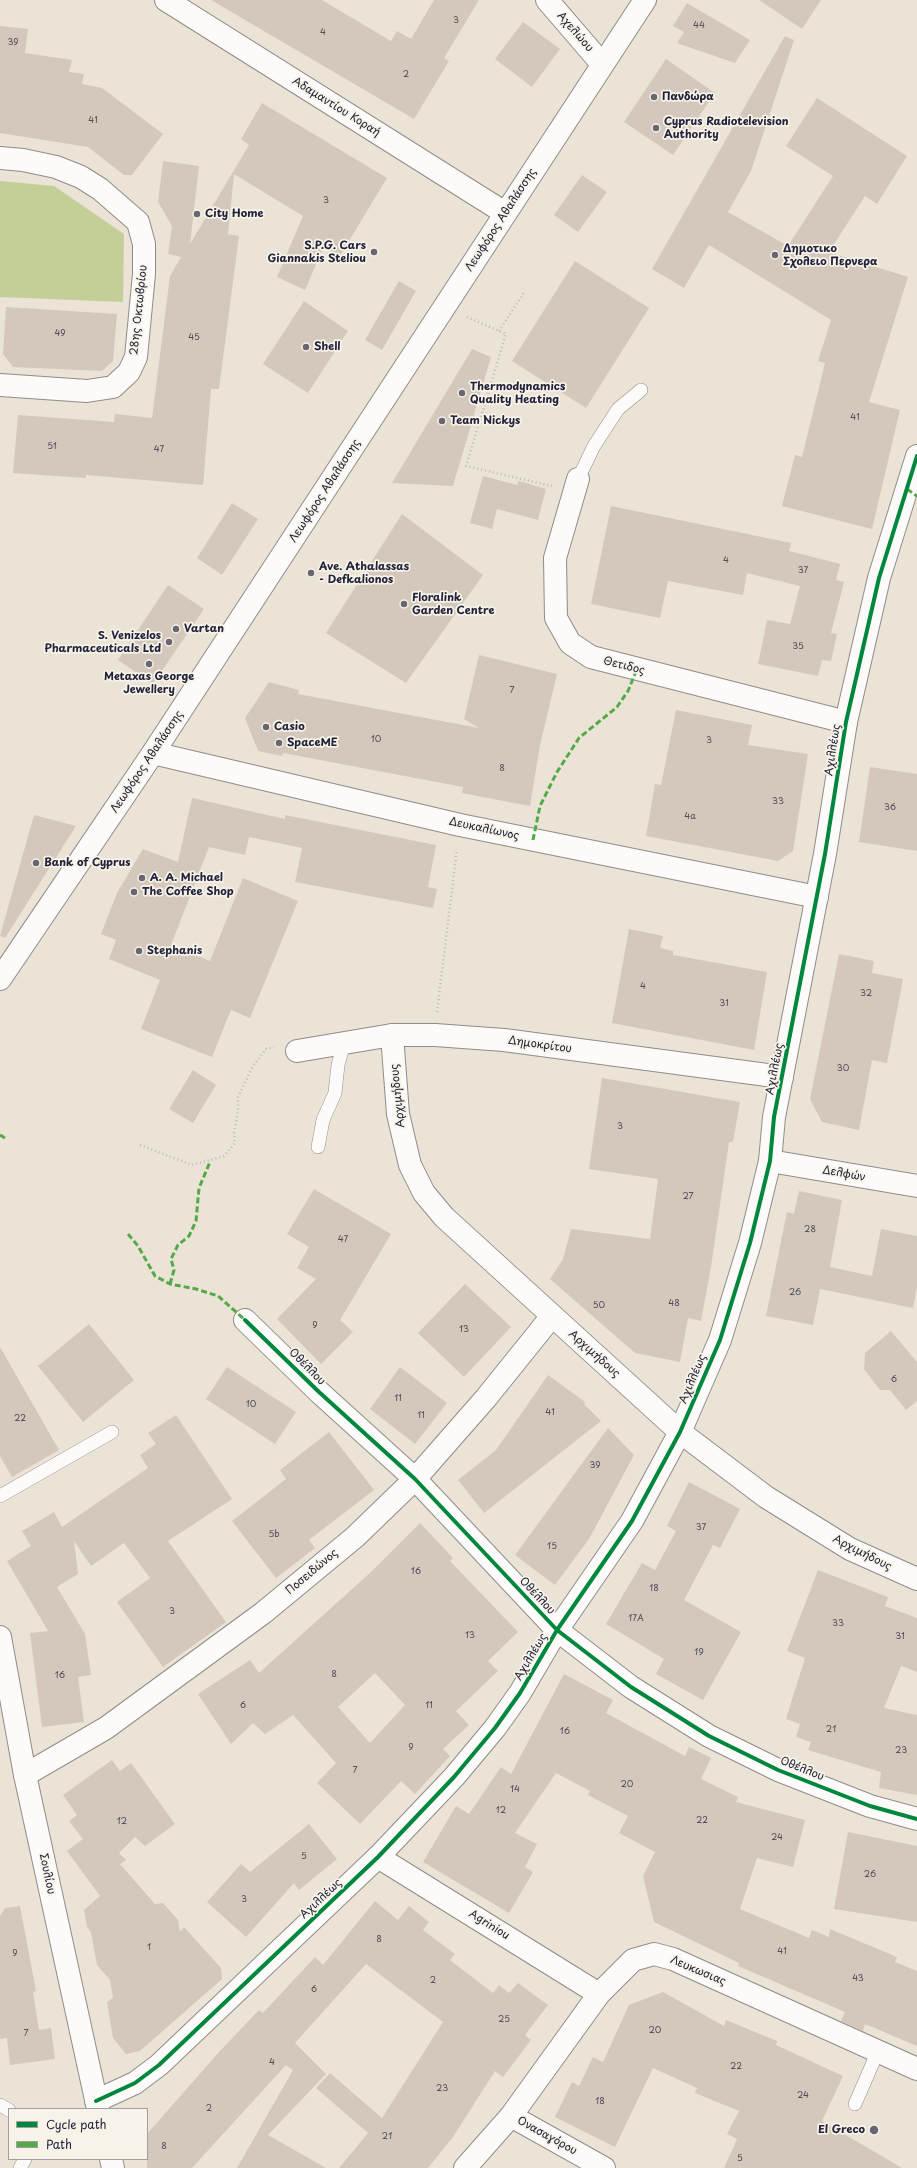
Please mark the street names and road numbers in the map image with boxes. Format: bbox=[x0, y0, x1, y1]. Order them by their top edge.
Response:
street label: Αχελώου bbox=[554, 9, 596, 55]
street label: Αδαμαντίου Κοραή bbox=[290, 75, 382, 139]
street label: Λεωφόρος Αθαλάσσης bbox=[463, 166, 539, 274]
street label: 28ης Οκτωβρίου bbox=[128, 264, 150, 356]
street label: Λεωφόρος Αθαλάσσης bbox=[287, 437, 363, 545]
street label: Θετιδος bbox=[602, 655, 646, 677]
street label: Λεωφόρος Αθαλάσσης bbox=[108, 708, 186, 816]
street label: Αχιλλέως bbox=[822, 723, 844, 777]
street label: Δευκαλίωνος bbox=[448, 815, 520, 843]
street label: Δημοκρίτου bbox=[507, 1034, 573, 1056]
street label: Αχιλλέως bbox=[764, 1042, 786, 1096]
street label: Αρχιμήδους bbox=[388, 1063, 408, 1129]
street label: Δελφών bbox=[821, 1164, 867, 1184]
street label: Αρχιμήδους bbox=[566, 1328, 622, 1380]
street label: Οθέλλου bbox=[286, 1346, 328, 1388]
street label: Αχιλλέως bbox=[677, 1352, 709, 1406]
street label: Αρχιμήδους bbox=[830, 1533, 894, 1573]
street label: Ποσειδώνος bbox=[283, 1546, 341, 1598]
street label: Οθέλλου bbox=[516, 1575, 558, 1617]
street label: Αχιλλέως bbox=[512, 1631, 550, 1683]
street label: Οθέλλου bbox=[778, 1754, 826, 1784]
street label: Σουλίου bbox=[36, 1852, 58, 1896]
street label: Αχιλλέως bbox=[297, 1876, 345, 1922]
street label: Agriniou bbox=[466, 1907, 512, 1943]
street label: Λευκωσιας bbox=[668, 1953, 728, 1989]
street label: Ονασαγόρου bbox=[515, 2114, 579, 2158]

